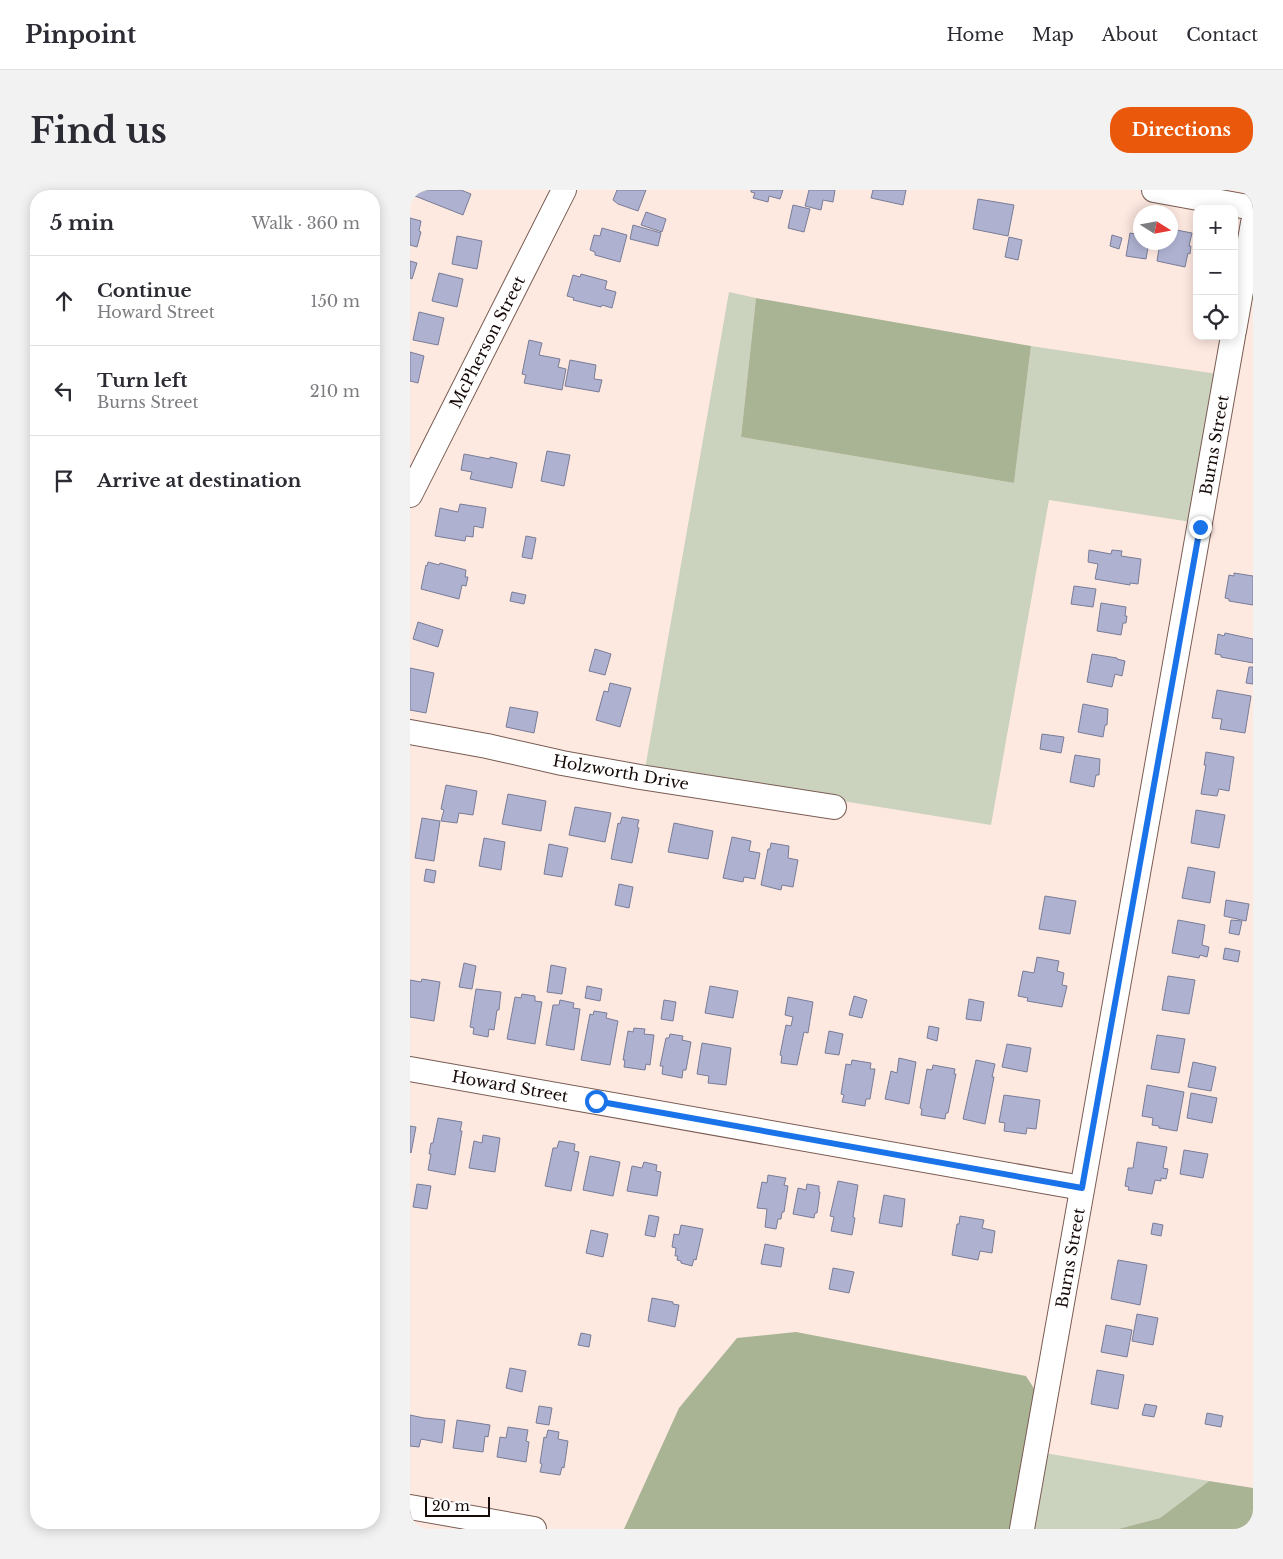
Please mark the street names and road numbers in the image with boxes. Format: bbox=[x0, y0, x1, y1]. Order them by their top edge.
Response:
street label: McPherson Street bbox=[445, 272, 529, 412]
street label: Burns Street bbox=[1195, 393, 1233, 497]
street label: Holzworth Drive bbox=[551, 750, 691, 794]
street label: Howard Street bbox=[450, 1066, 570, 1106]
street label: Burns Street bbox=[1051, 1206, 1089, 1310]

